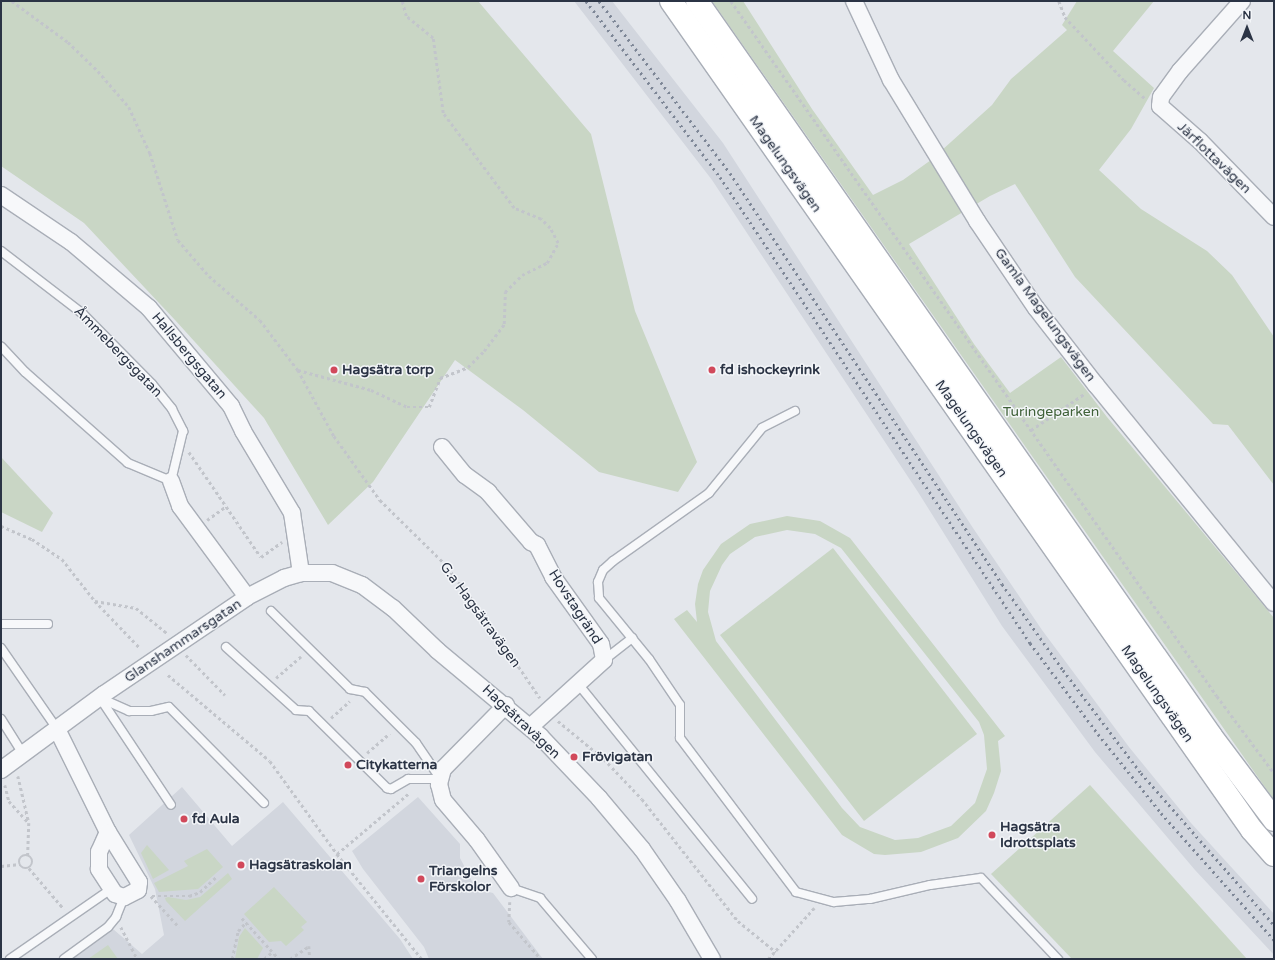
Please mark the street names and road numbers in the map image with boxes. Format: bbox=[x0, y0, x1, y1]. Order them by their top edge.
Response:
street label: Magelungsvägen bbox=[745, 112, 825, 216]
street label: Järflottavägen bbox=[1174, 119, 1254, 197]
street label: Gamla Magelungsvägen bbox=[991, 245, 1099, 385]
street label: Åmmebergsgatan bbox=[70, 303, 166, 401]
street label: Hallsbergsgatan bbox=[148, 309, 230, 403]
street label: Magelungsvägen bbox=[931, 377, 1011, 481]
street label: G.a Hagsätravägen bbox=[436, 559, 524, 671]
street label: Hovstagränd bbox=[545, 567, 605, 647]
street label: Glanshammarsgatan bbox=[121, 596, 245, 686]
street label: Magelungsvägen bbox=[1117, 642, 1197, 746]
street label: Hagsätravägen bbox=[478, 682, 564, 762]

